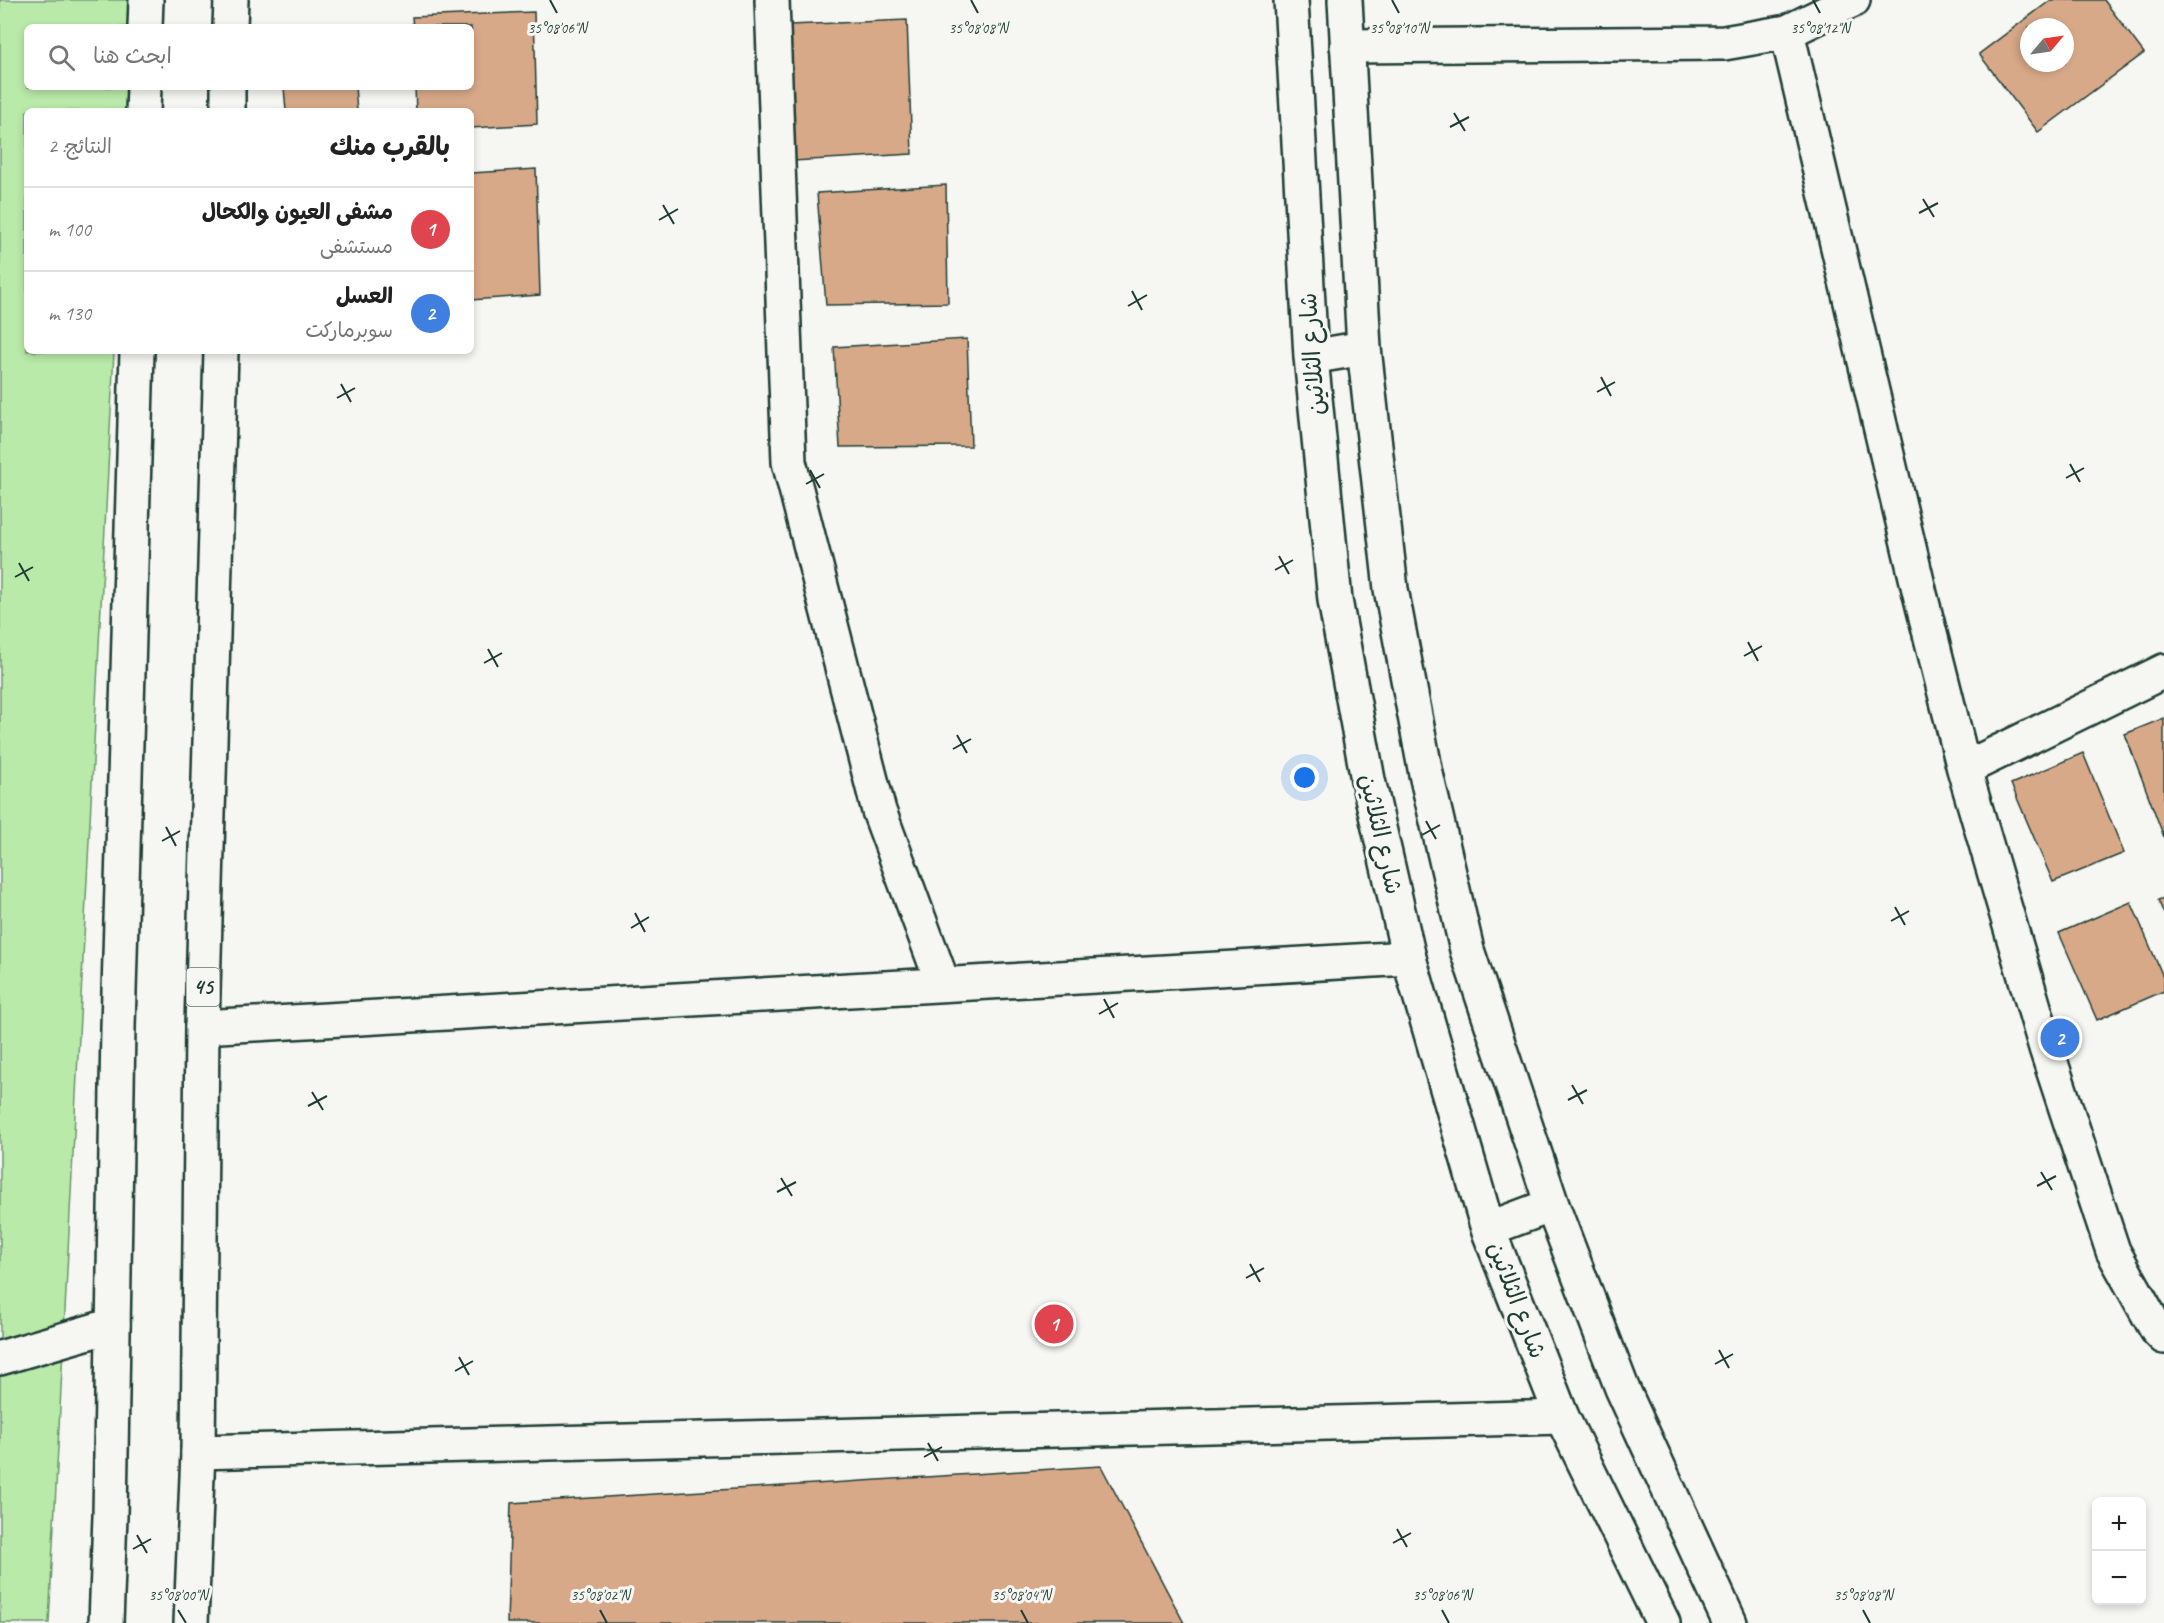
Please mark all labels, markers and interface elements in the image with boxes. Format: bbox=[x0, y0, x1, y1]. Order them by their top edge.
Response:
north arrow bbox=[2020, 18, 2074, 72]
text: 35°08'06"N bbox=[527, 19, 590, 38]
text: 35°08'08"N bbox=[948, 19, 1011, 38]
text: 35°08'10"N bbox=[1369, 19, 1432, 38]
text: 35°08'12"N bbox=[1790, 19, 1853, 38]
search box bbox=[24, 24, 474, 90]
icon: search bbox=[45, 41, 78, 74]
text: ابحث هنا bbox=[93, 42, 172, 70]
text: بالقرب منك bbox=[330, 130, 450, 163]
text: النتائج: 2 bbox=[48, 134, 112, 159]
text: مشفى العيون والكحال bbox=[202, 198, 393, 226]
text: 100 m bbox=[48, 217, 91, 242]
text: 1 bbox=[426, 217, 435, 242]
text: مستشفى bbox=[320, 234, 393, 259]
text: العسل bbox=[336, 282, 393, 310]
street label: شارع الثلاثين bbox=[1293, 292, 1333, 416]
text: 130 m bbox=[48, 301, 91, 326]
text: 2 bbox=[426, 301, 435, 326]
text: سوبرماركت bbox=[305, 318, 393, 343]
your location bbox=[1290, 763, 1319, 792]
street label: شارع الثلاثين bbox=[1351, 771, 1409, 898]
road number: 45 bbox=[186, 968, 220, 1006]
pin: 2 bbox=[2040, 1016, 2080, 1060]
street label: شارع الثلاثين bbox=[1479, 1237, 1553, 1363]
pin: 1 bbox=[1034, 1302, 1074, 1346]
map controls bbox=[2092, 1497, 2146, 1605]
button: + bbox=[2092, 1497, 2146, 1551]
button: − bbox=[2092, 1551, 2146, 1605]
text: 35°08'00"N bbox=[148, 1586, 211, 1605]
text: 35°08'02"N bbox=[570, 1586, 633, 1605]
text: 35°08'04"N bbox=[991, 1586, 1054, 1605]
text: 35°08'06"N bbox=[1412, 1586, 1475, 1605]
text: 35°08'08"N bbox=[1833, 1586, 1896, 1605]

